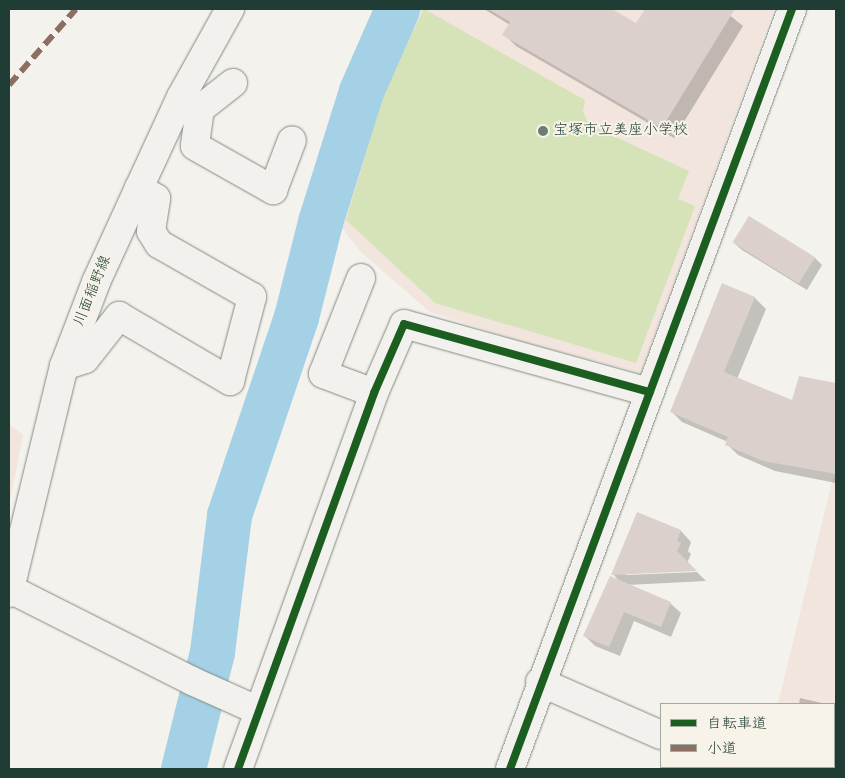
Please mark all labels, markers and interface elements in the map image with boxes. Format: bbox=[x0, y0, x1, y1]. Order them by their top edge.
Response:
place label: 宝塚市立美座小学校 bbox=[553, 122, 688, 140]
marker: 宝塚市立美座小学校 bbox=[537, 125, 549, 137]
street label: 川面稲野線 bbox=[71, 253, 115, 329]
legend bbox=[660, 703, 835, 768]
text: 自転車道 bbox=[707, 714, 767, 734]
text: 小道 bbox=[707, 739, 737, 759]

